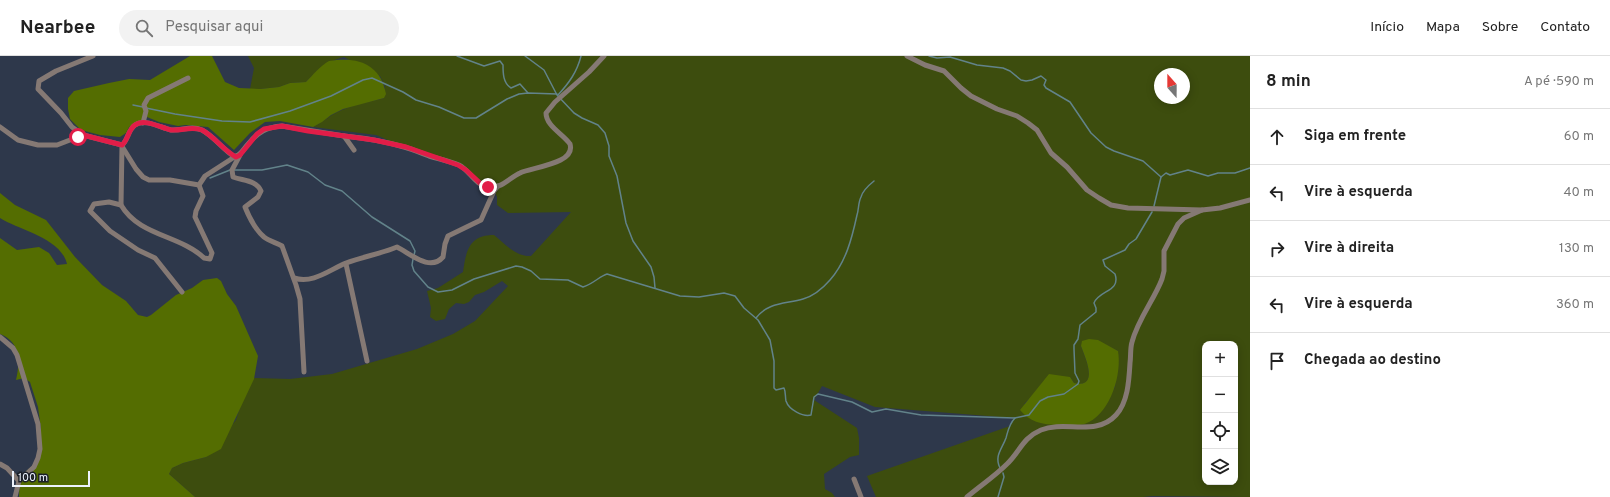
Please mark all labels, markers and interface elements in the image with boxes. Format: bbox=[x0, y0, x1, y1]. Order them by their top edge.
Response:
search box bbox=[119, 10, 399, 46]
text: Nearbee bbox=[20, 16, 95, 40]
icon: search bbox=[133, 17, 155, 39]
text: Pesquisar aqui bbox=[165, 18, 263, 37]
text: Início bbox=[1370, 19, 1404, 36]
text: Mapa bbox=[1426, 19, 1460, 36]
text: Sobre bbox=[1482, 19, 1518, 36]
text: Contato bbox=[1540, 19, 1590, 36]
north arrow bbox=[1154, 68, 1190, 104]
text: 8 min bbox=[1266, 71, 1311, 93]
text: A pé · 590 m bbox=[1524, 74, 1594, 90]
icon: ahead bbox=[1266, 126, 1288, 148]
text: Siga em frente bbox=[1304, 127, 1406, 146]
route start bbox=[69, 128, 87, 146]
text: 60 m bbox=[1564, 129, 1594, 145]
route end bbox=[479, 178, 497, 196]
icon: left bbox=[1266, 182, 1288, 204]
text: Vire à esquerda bbox=[1304, 183, 1413, 202]
text: 40 m bbox=[1564, 185, 1594, 201]
icon: right bbox=[1266, 238, 1288, 260]
text: Vire à direita bbox=[1304, 239, 1394, 258]
text: 130 m bbox=[1559, 241, 1594, 257]
icon: left bbox=[1266, 294, 1288, 316]
text: Vire à esquerda bbox=[1304, 295, 1413, 314]
text: 360 m bbox=[1556, 297, 1594, 313]
map controls bbox=[1202, 341, 1238, 485]
button: + bbox=[1202, 341, 1238, 377]
icon: arrive bbox=[1266, 350, 1288, 372]
text: Chegada ao destino bbox=[1304, 351, 1441, 370]
button: − bbox=[1202, 377, 1238, 413]
button: locate bbox=[1202, 413, 1238, 449]
button: layers bbox=[1202, 449, 1238, 485]
scale bar bbox=[12, 469, 90, 488]
text: 100 m bbox=[18, 471, 48, 485]

